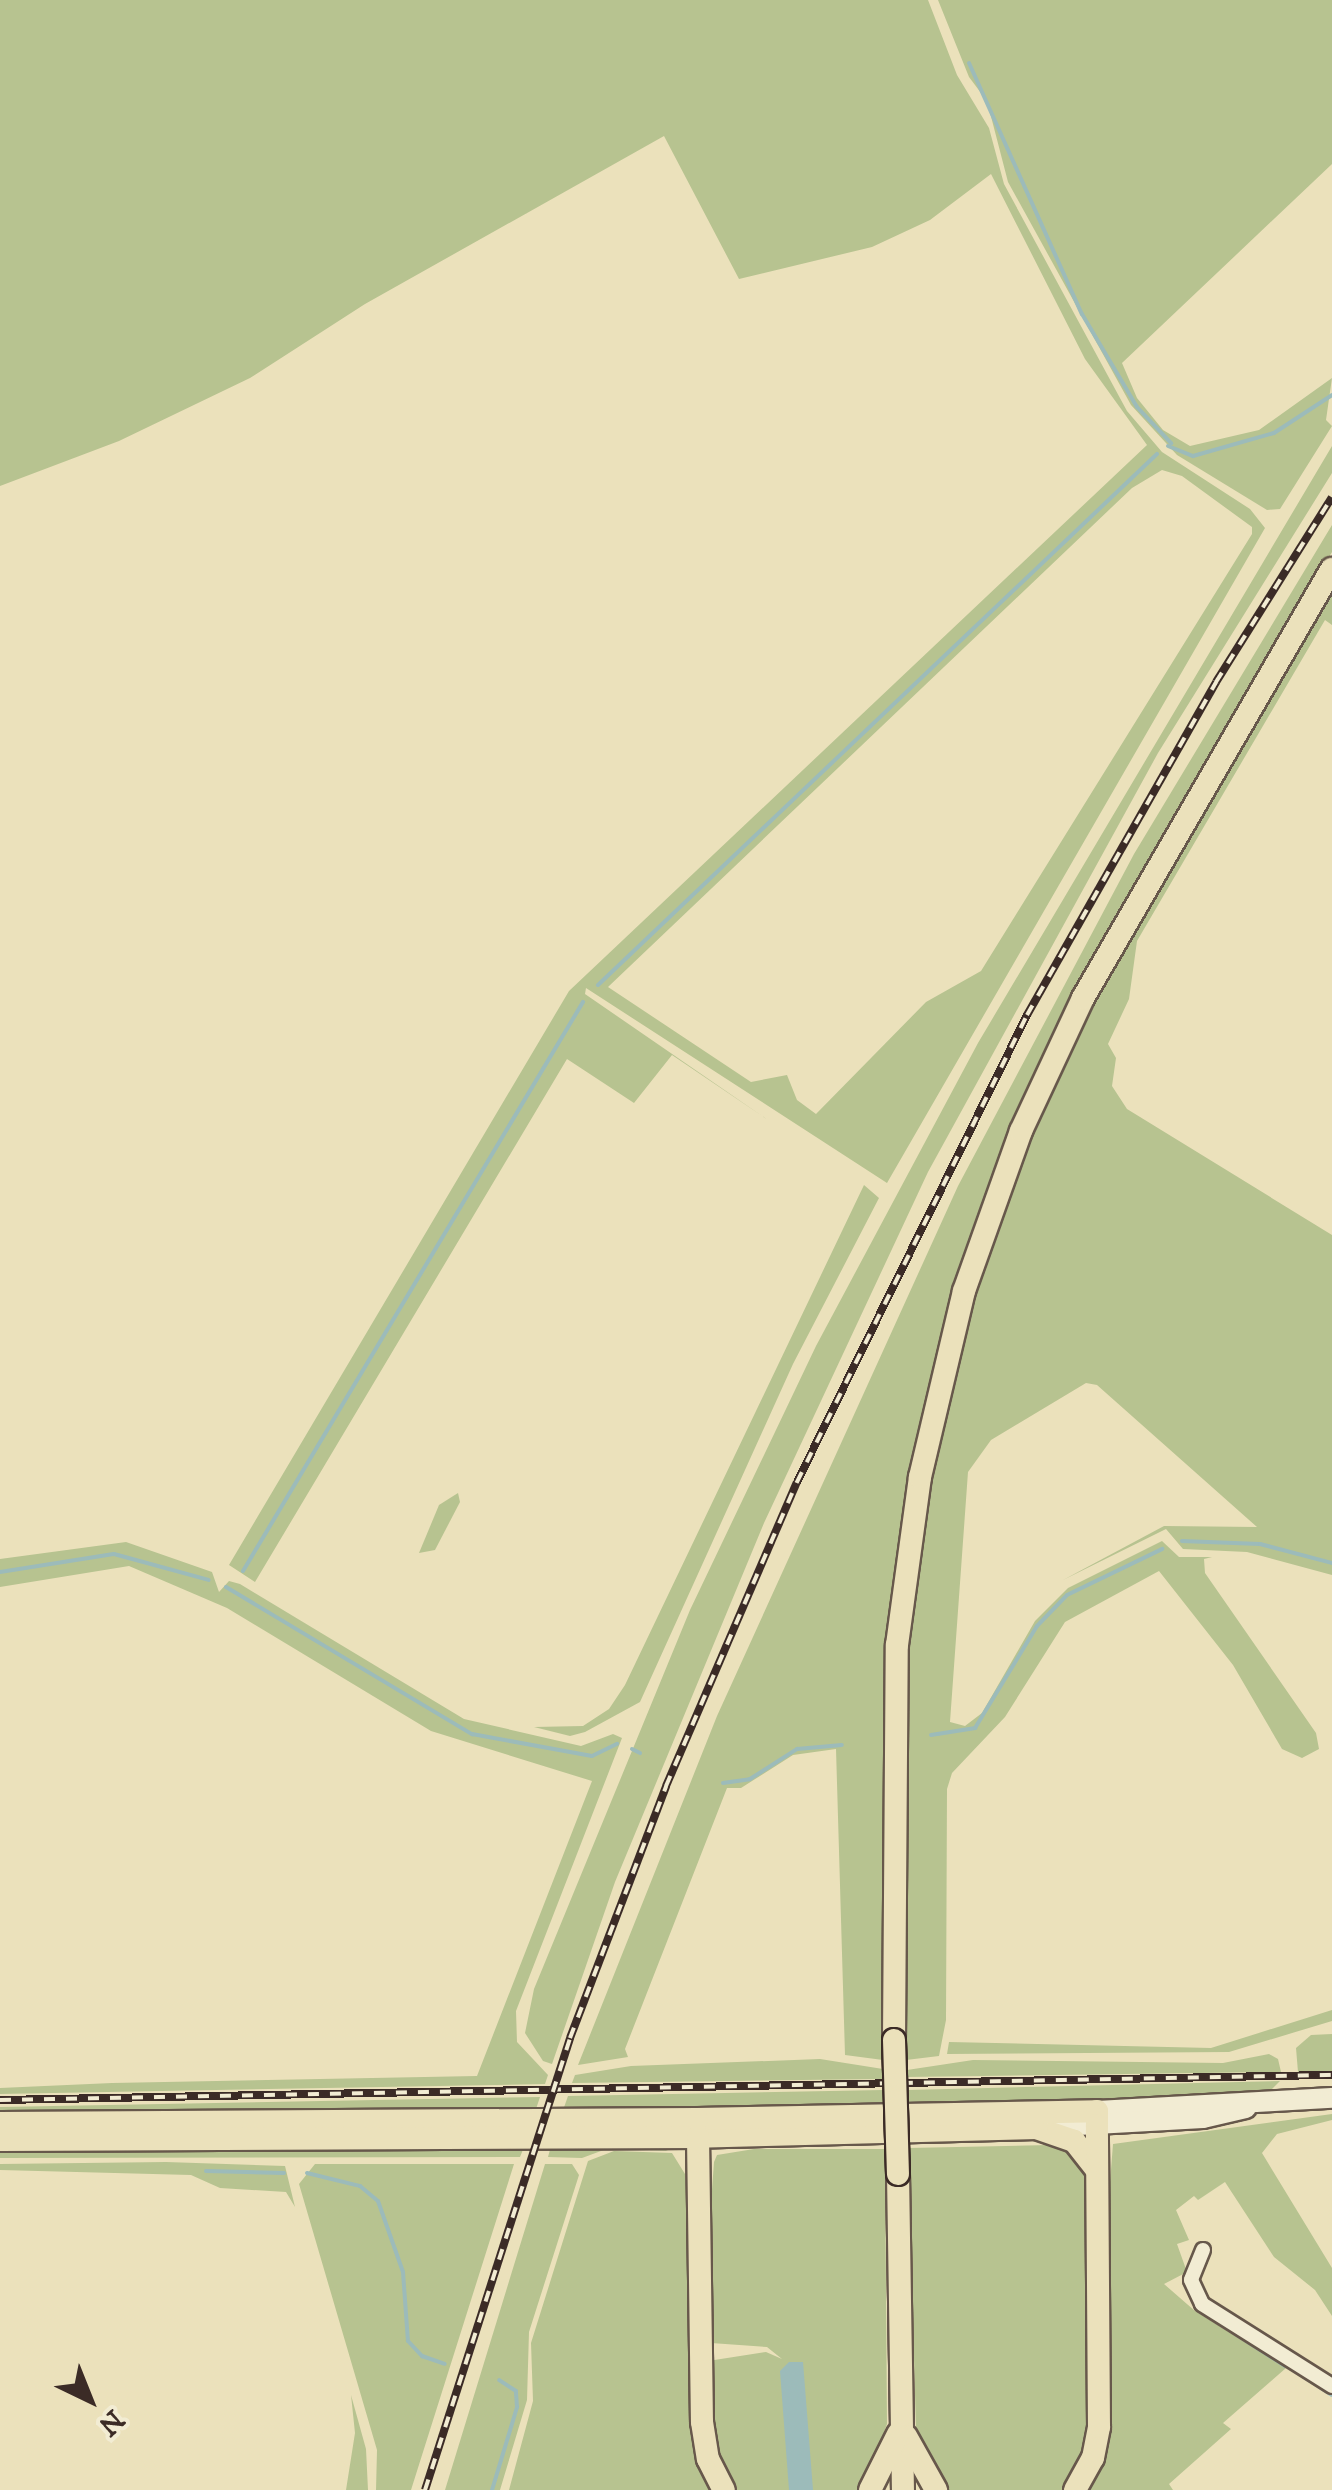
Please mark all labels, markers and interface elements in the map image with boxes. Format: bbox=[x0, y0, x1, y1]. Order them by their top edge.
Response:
north arrow bbox=[40, 2350, 140, 2450]
text: N bbox=[90, 2402, 131, 2443]

